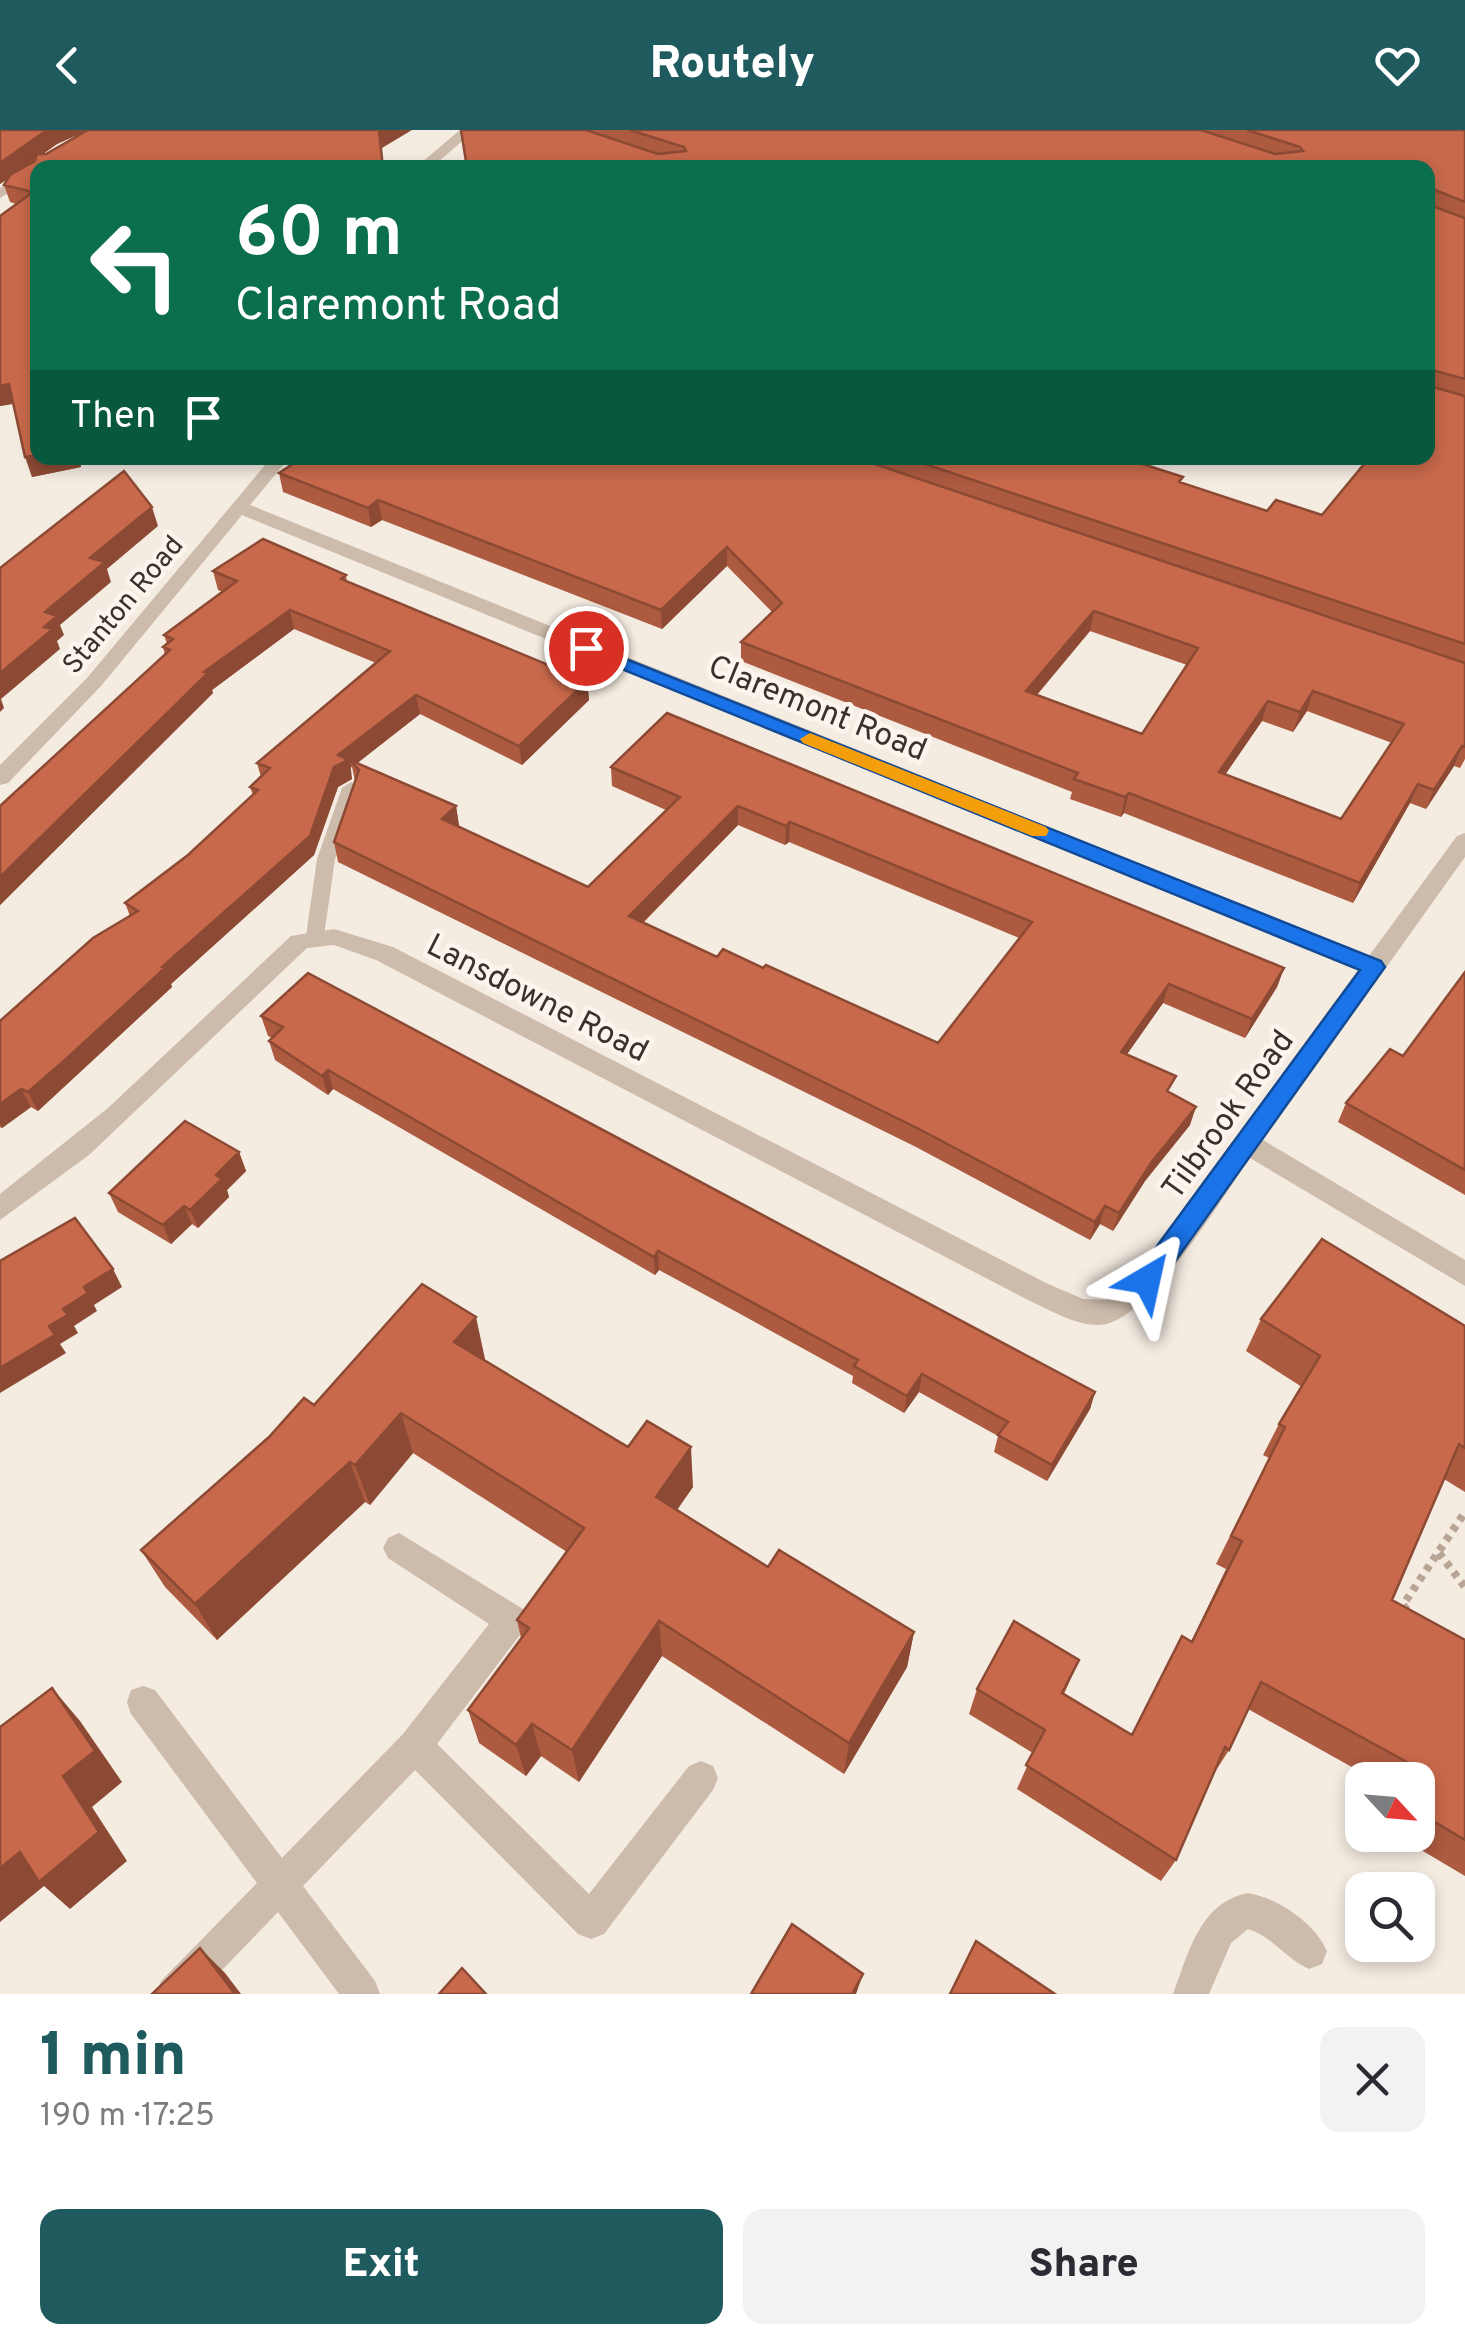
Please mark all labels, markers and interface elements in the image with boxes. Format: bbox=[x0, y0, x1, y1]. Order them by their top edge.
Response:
text: Routely bbox=[650, 37, 815, 94]
icon: back bbox=[40, 38, 95, 93]
icon: heart bbox=[1370, 38, 1425, 93]
text: 60 m bbox=[235, 192, 403, 281]
icon: left bbox=[70, 200, 200, 330]
text: Claremont Road bbox=[235, 279, 561, 336]
icon: arrive bbox=[176, 390, 231, 445]
text: Then bbox=[70, 393, 156, 442]
street label: Stanton Road bbox=[56, 529, 193, 683]
pin bbox=[544, 606, 629, 691]
icon: arrive bbox=[559, 621, 614, 676]
street label: Claremont Road bbox=[702, 648, 932, 772]
street label: Lansdowne Road bbox=[419, 927, 654, 1073]
street label: Tilbrook Road bbox=[1155, 1023, 1304, 1208]
position arrow bbox=[1095, 1228, 1199, 1332]
north arrow bbox=[1345, 1762, 1435, 1852]
map controls bbox=[1345, 1762, 1435, 1962]
button: search bbox=[1345, 1872, 1435, 1962]
text: 1 min bbox=[40, 2021, 187, 2097]
button: close bbox=[1320, 2027, 1425, 2132]
text: 190 m · 17:25 bbox=[40, 2097, 215, 2137]
button: Exit bbox=[40, 2209, 723, 2324]
button: Share bbox=[743, 2209, 1425, 2324]

